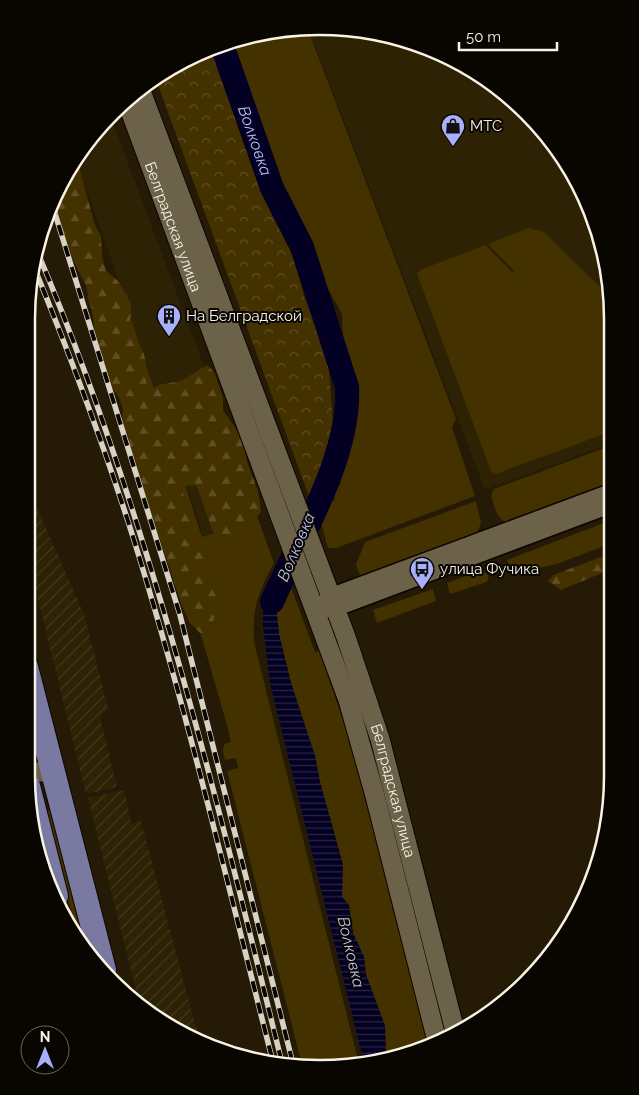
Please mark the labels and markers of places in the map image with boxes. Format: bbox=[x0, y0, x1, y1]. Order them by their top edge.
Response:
shop icon: МТС bbox=[440, 113, 466, 147]
place label: МТС bbox=[470, 117, 502, 135]
building icon: На Белградской bbox=[156, 303, 182, 337]
place label: На Белградской bbox=[186, 307, 302, 325]
bus stop icon: улица Фучика bbox=[409, 556, 435, 590]
place label: улица Фучика bbox=[440, 560, 539, 578]

